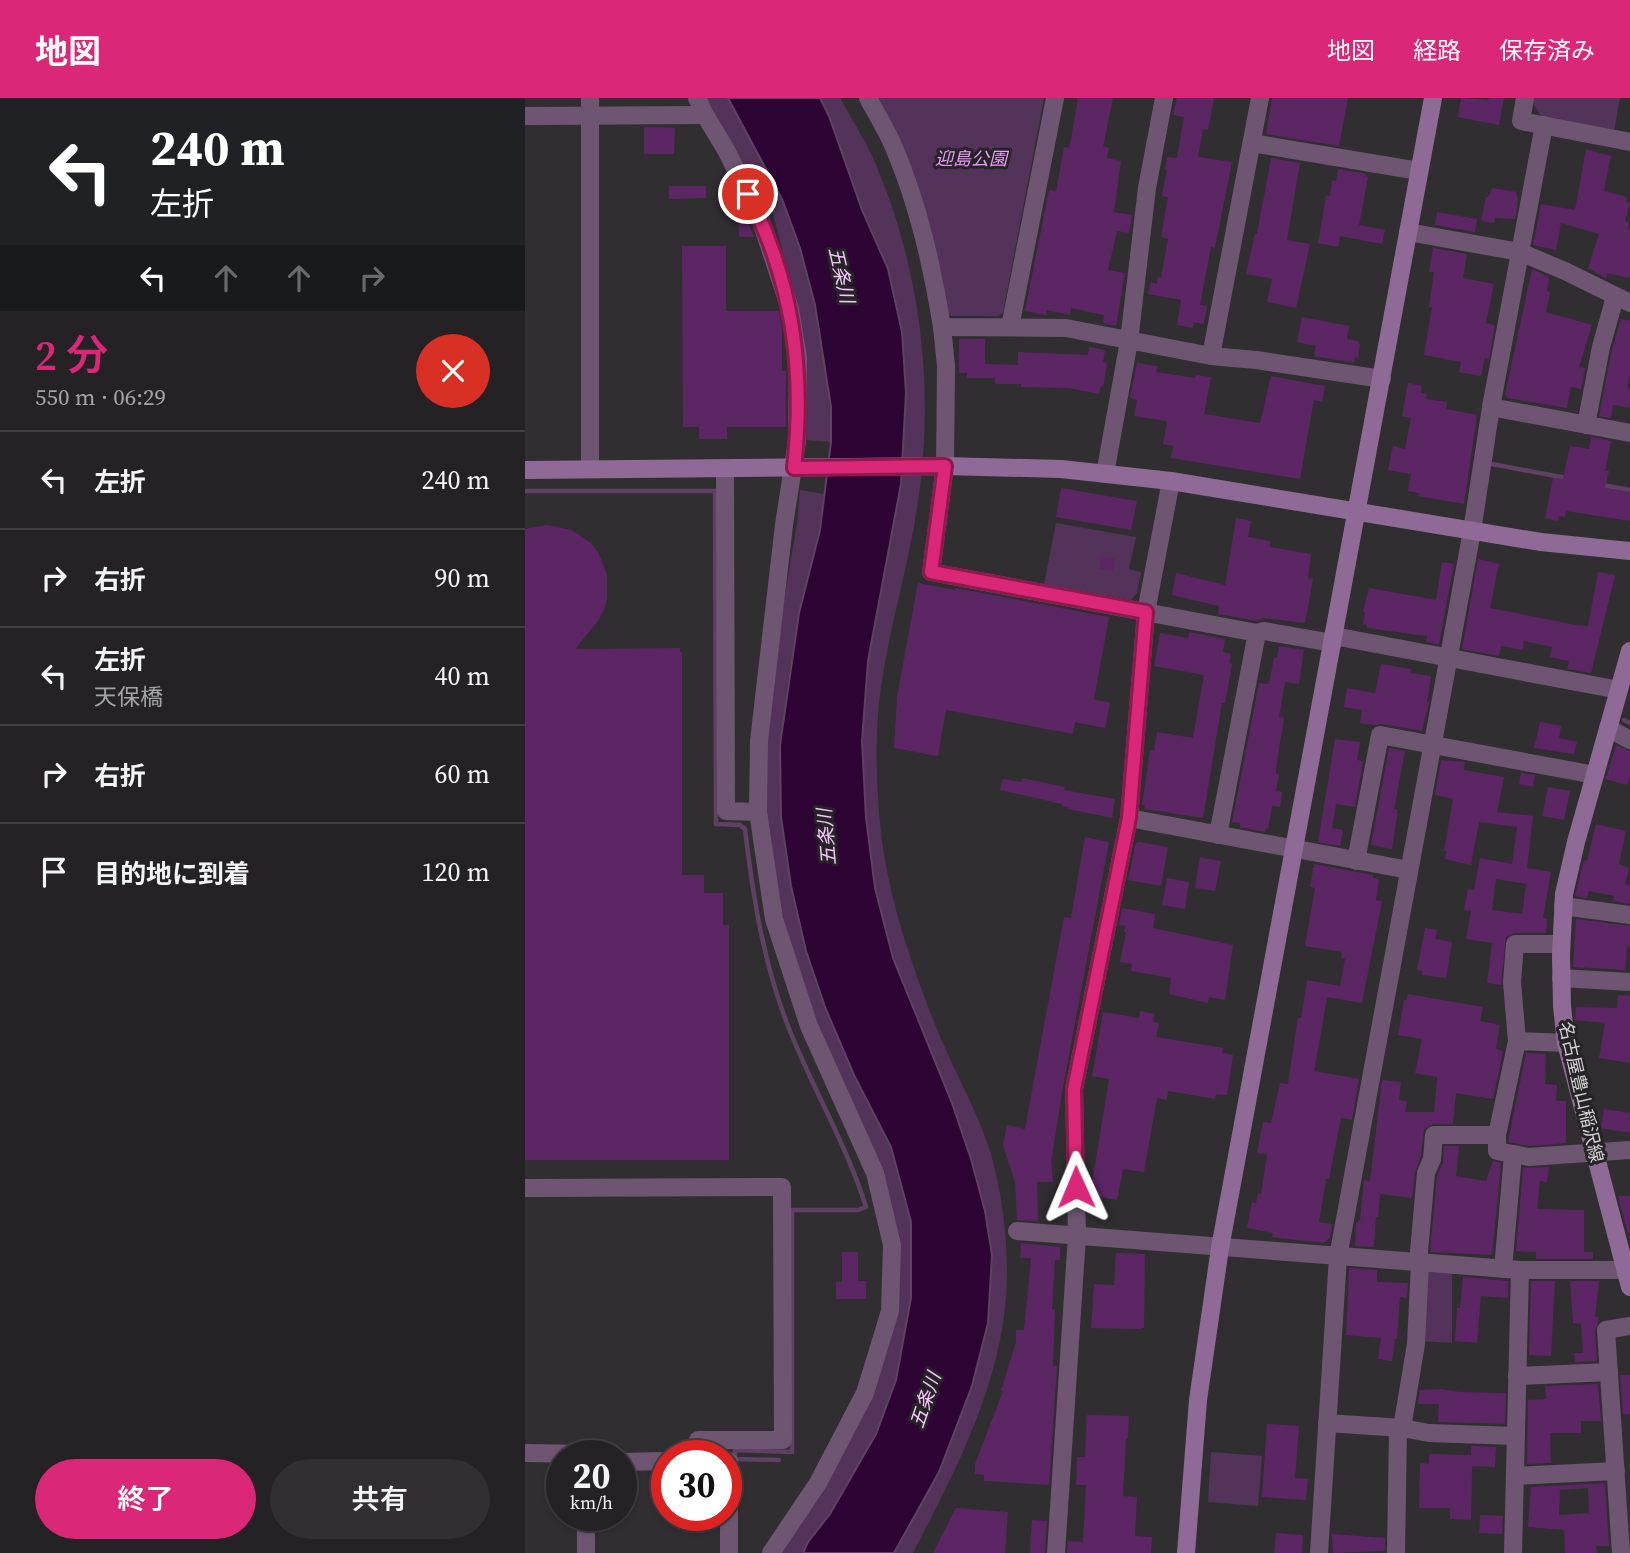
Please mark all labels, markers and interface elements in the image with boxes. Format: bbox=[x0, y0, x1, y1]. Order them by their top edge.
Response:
text: 地図 bbox=[35, 29, 101, 74]
text: 地図 bbox=[1327, 34, 1375, 67]
text: 経路 bbox=[1413, 34, 1461, 67]
text: 保存済み bbox=[1499, 34, 1595, 67]
text: 240 m bbox=[150, 114, 285, 181]
icon: left bbox=[35, 126, 126, 217]
park label: 迎島公園 bbox=[935, 146, 1010, 171]
pin bbox=[718, 164, 778, 224]
icon: arrive bbox=[729, 175, 767, 213]
text: 左折 bbox=[150, 182, 214, 226]
water label: 五条川 bbox=[823, 244, 862, 308]
icon: left bbox=[134, 259, 172, 297]
icon: ahead bbox=[207, 259, 245, 297]
icon: ahead bbox=[280, 259, 318, 297]
icon: right bbox=[353, 259, 391, 297]
text: 2 分 bbox=[35, 326, 108, 384]
button: close bbox=[416, 334, 490, 408]
text: 550 m · 06:29 bbox=[35, 381, 166, 413]
icon: left bbox=[35, 461, 73, 499]
text: 240 m bbox=[422, 462, 490, 498]
text: 左折 bbox=[94, 464, 146, 500]
icon: right bbox=[35, 559, 73, 597]
text: 90 m bbox=[435, 560, 490, 596]
text: 右折 bbox=[94, 562, 146, 598]
text: 左折 bbox=[94, 642, 146, 678]
icon: left bbox=[35, 657, 73, 695]
text: 40 m bbox=[435, 658, 490, 694]
text: 天保橋 bbox=[94, 681, 163, 713]
icon: right bbox=[35, 755, 73, 793]
text: 60 m bbox=[435, 756, 490, 792]
text: 右折 bbox=[94, 758, 146, 794]
water label: 五条川 bbox=[810, 805, 841, 867]
icon: arrive bbox=[35, 853, 73, 891]
text: 120 m bbox=[422, 854, 490, 890]
text: 目的地に到着 bbox=[94, 856, 250, 892]
street label: 名古屋豊山稲沢線 bbox=[1553, 1019, 1610, 1165]
position arrow bbox=[1039, 1150, 1113, 1224]
water label: 五条川 bbox=[903, 1367, 947, 1431]
speed limit sign: 30 bbox=[651, 1440, 742, 1531]
text: 20 bbox=[573, 1452, 610, 1500]
button: 終了 bbox=[35, 1459, 256, 1539]
button: 共有 bbox=[270, 1459, 490, 1539]
text: km/h bbox=[570, 1490, 613, 1515]

